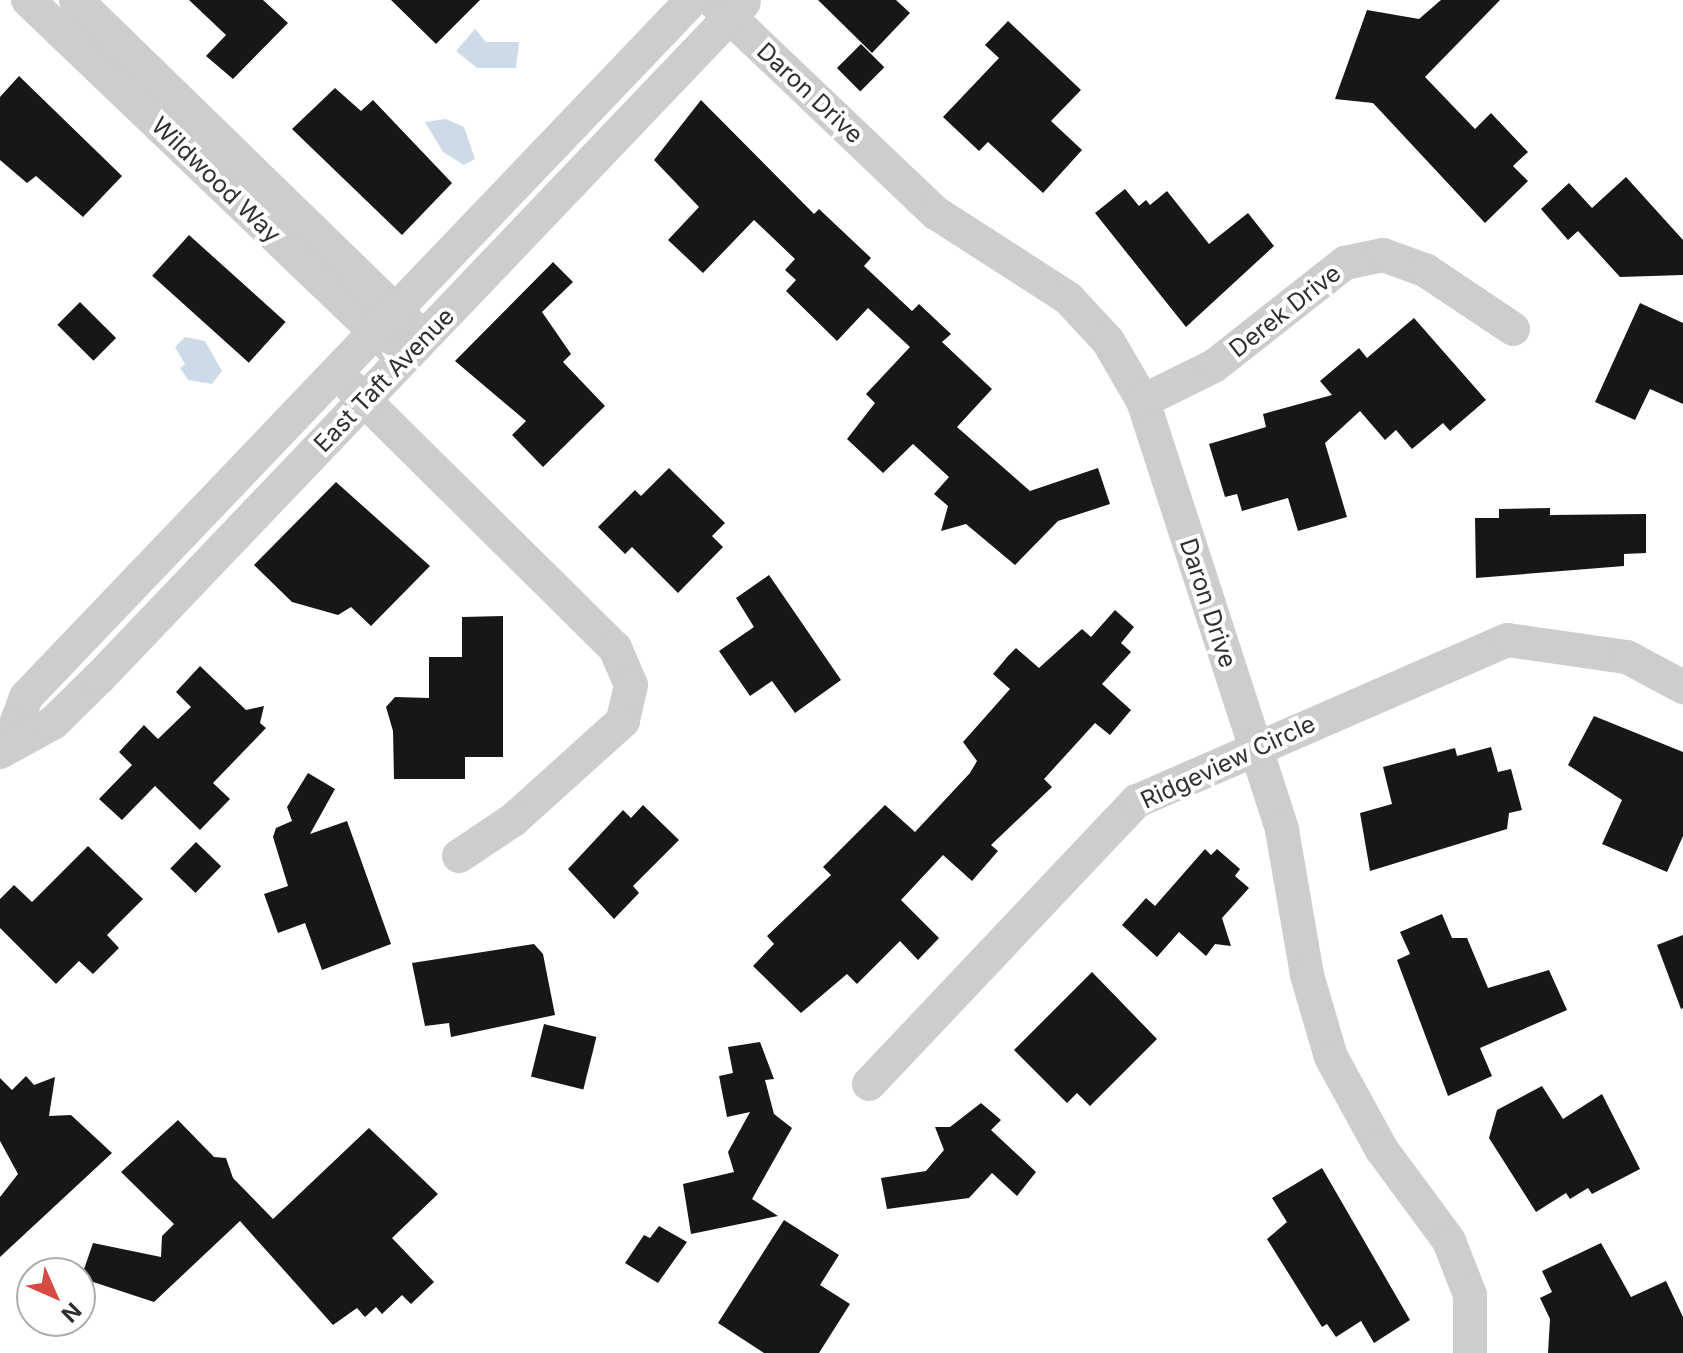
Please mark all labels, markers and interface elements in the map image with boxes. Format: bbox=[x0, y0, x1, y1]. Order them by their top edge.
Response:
street label: Daron Drive bbox=[751, 37, 869, 149]
street label: Wildwood Way bbox=[145, 111, 287, 249]
street label: Derek Drive bbox=[1224, 259, 1346, 363]
street label: East Taft Avenue bbox=[308, 302, 460, 458]
street label: Daron Drive bbox=[1174, 535, 1242, 671]
street label: Ridgeview Circle bbox=[1136, 709, 1320, 815]
north arrow bbox=[16, 1257, 96, 1337]
text: N bbox=[56, 1297, 87, 1328]

